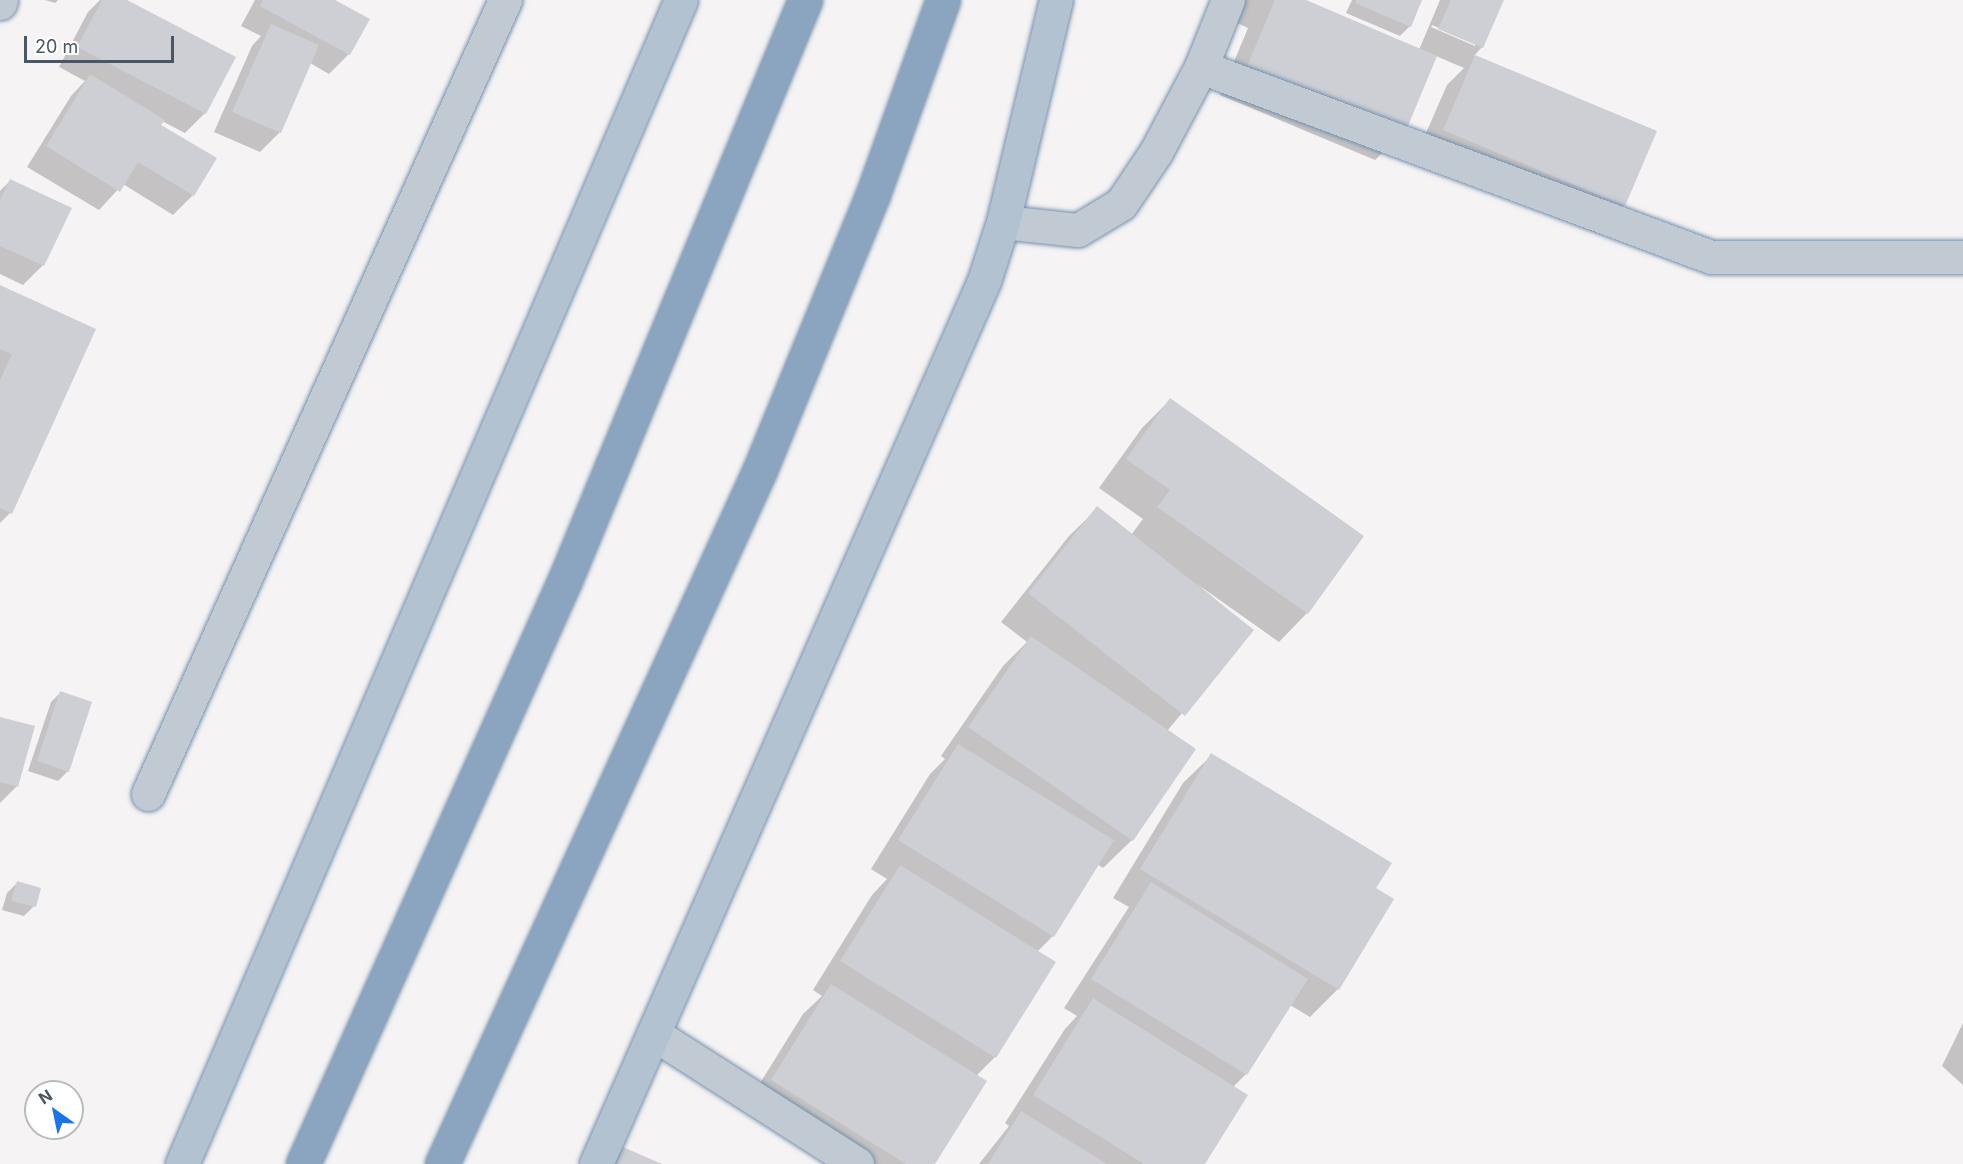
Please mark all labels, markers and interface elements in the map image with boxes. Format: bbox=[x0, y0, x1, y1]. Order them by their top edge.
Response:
scale bar bbox=[27, 24, 177, 62]
text: 20 m bbox=[35, 36, 78, 57]
north arrow bbox=[24, 1080, 84, 1140]
text: N bbox=[35, 1085, 56, 1108]

